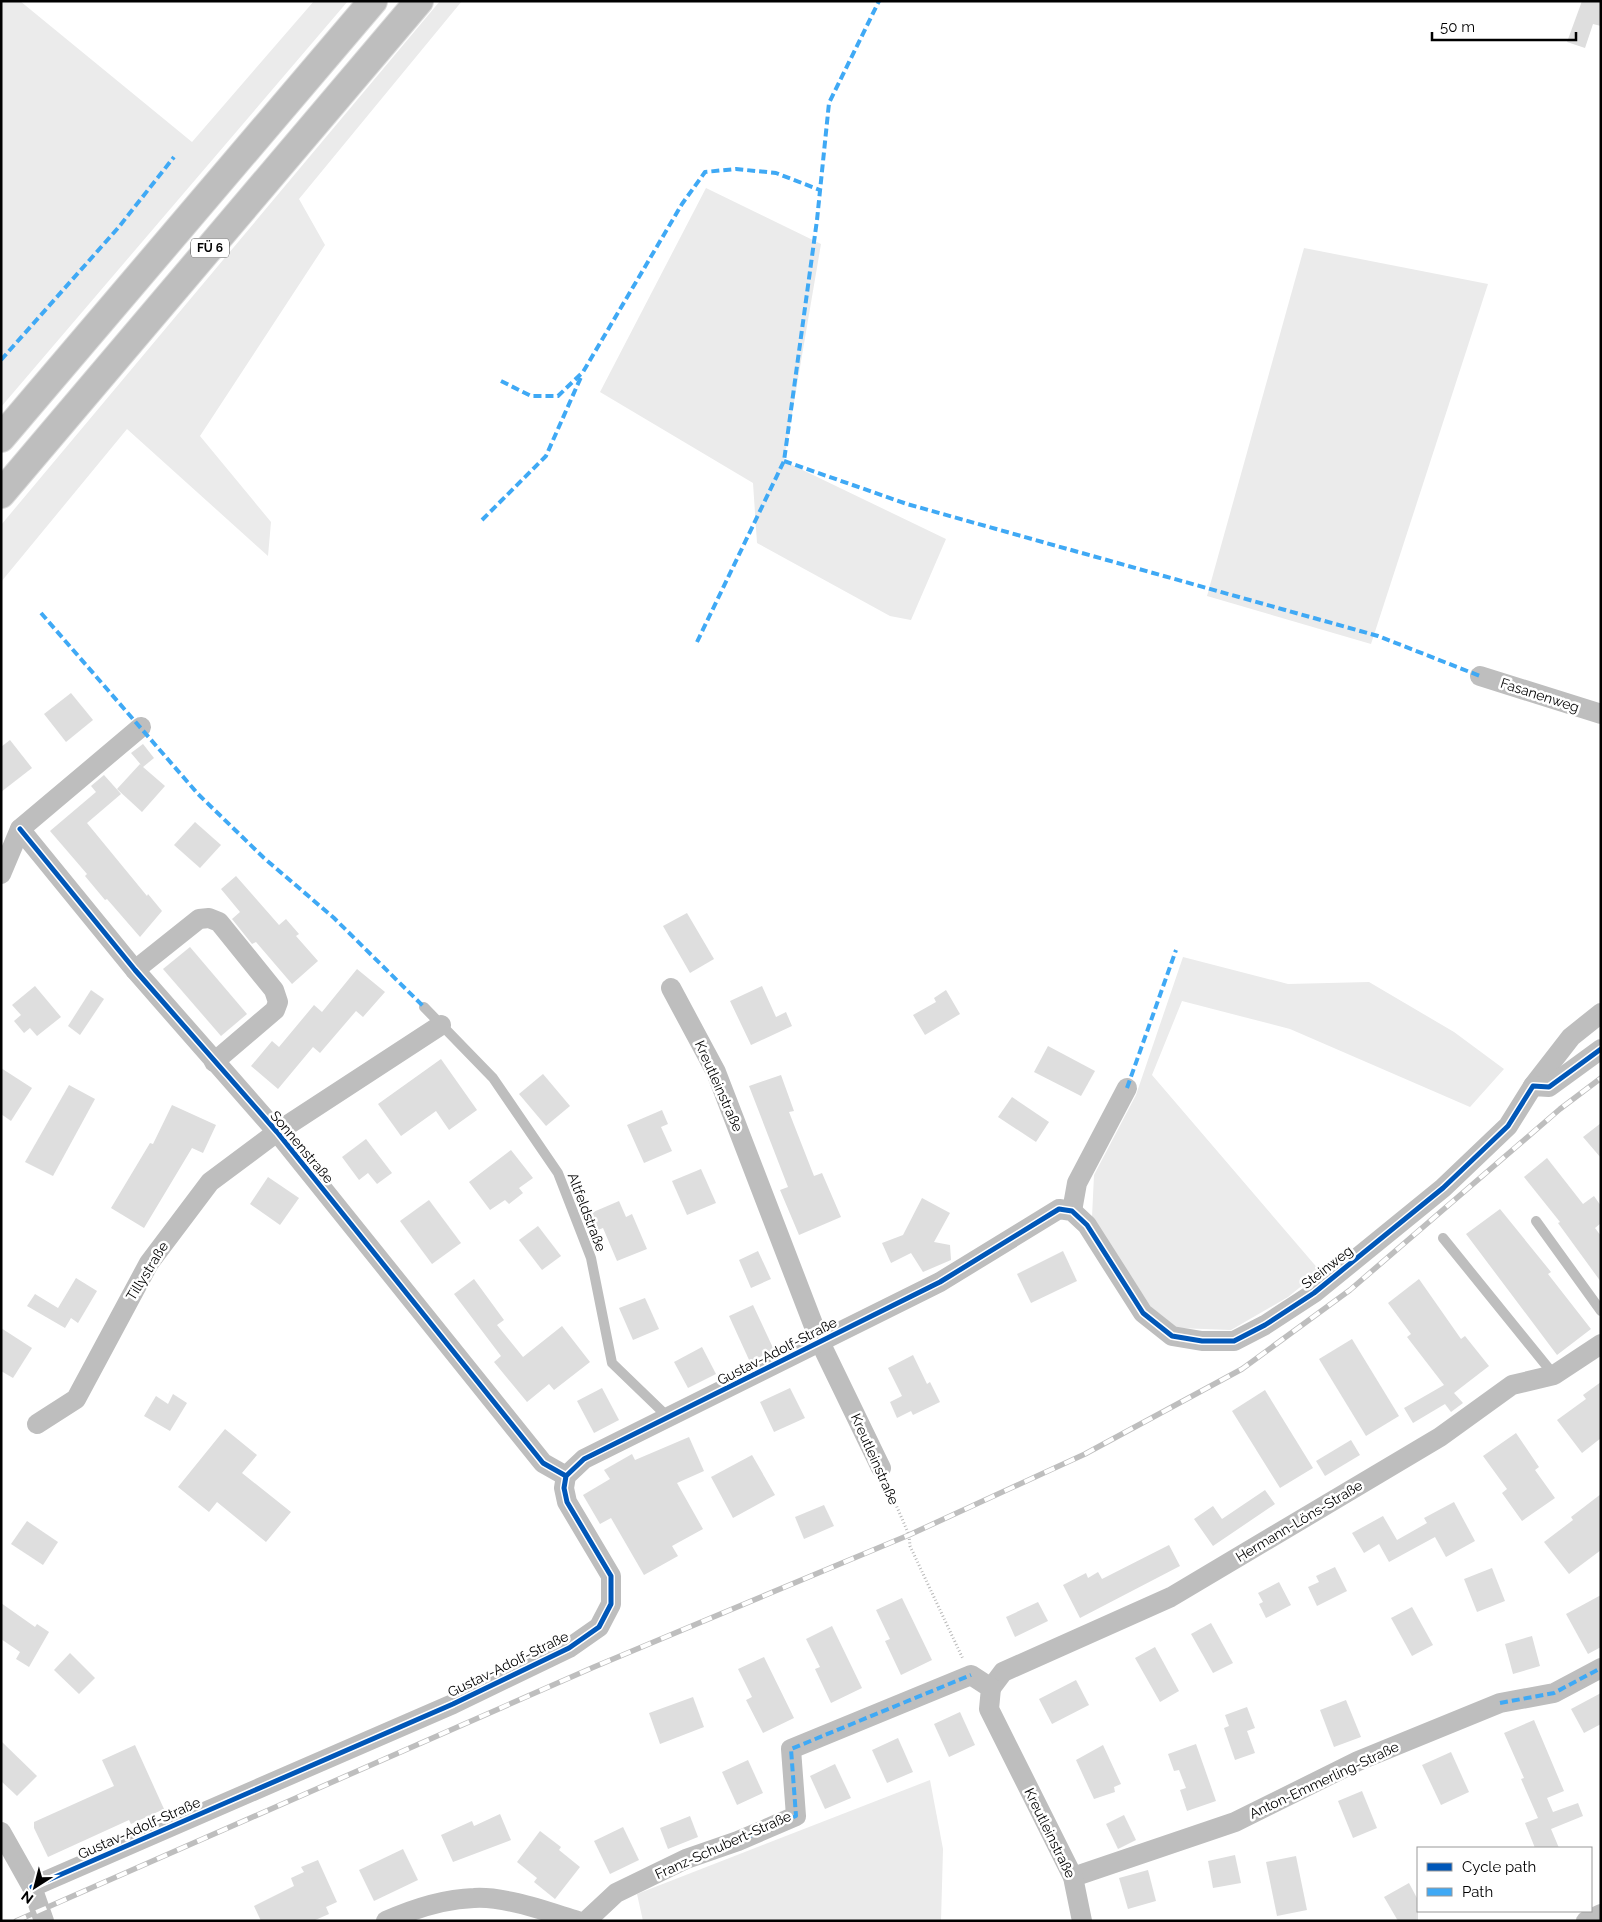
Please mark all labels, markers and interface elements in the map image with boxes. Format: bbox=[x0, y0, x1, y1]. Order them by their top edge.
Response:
scale bar bbox=[1432, 10, 1576, 42]
text: 50 m bbox=[1440, 18, 1475, 36]
road number: FÜ 6 bbox=[191, 238, 229, 258]
street label: Fasanenweg bbox=[1499, 675, 1581, 715]
street label: Kreutleinstraße bbox=[692, 1038, 746, 1134]
street label: Sonnenstraße bbox=[267, 1108, 337, 1186]
street label: Altfeldstraße bbox=[565, 1170, 609, 1254]
street label: Tillystraße bbox=[123, 1239, 171, 1303]
street label: Steinweg bbox=[1298, 1242, 1356, 1292]
street label: Gustav-Adolf-Straße bbox=[714, 1314, 840, 1388]
street label: Kreutleinstraße bbox=[848, 1411, 902, 1507]
street label: Hermann-Löns-Straße bbox=[1233, 1477, 1365, 1565]
street label: Gustav-Adolf-Straße bbox=[445, 1628, 571, 1700]
street label: Anton-Emmerling-Straße bbox=[1247, 1738, 1401, 1822]
street label: Kreutleinstraße bbox=[1021, 1785, 1079, 1881]
street label: Gustav-Adolf-Straße bbox=[75, 1794, 203, 1862]
street label: Franz-Schubert-Straße bbox=[652, 1808, 794, 1882]
legend bbox=[1417, 1847, 1592, 1912]
text: Cycle path bbox=[1462, 1858, 1536, 1876]
north arrow bbox=[10, 1862, 60, 1912]
text: Path bbox=[1462, 1883, 1493, 1901]
text: N bbox=[18, 1888, 36, 1907]

